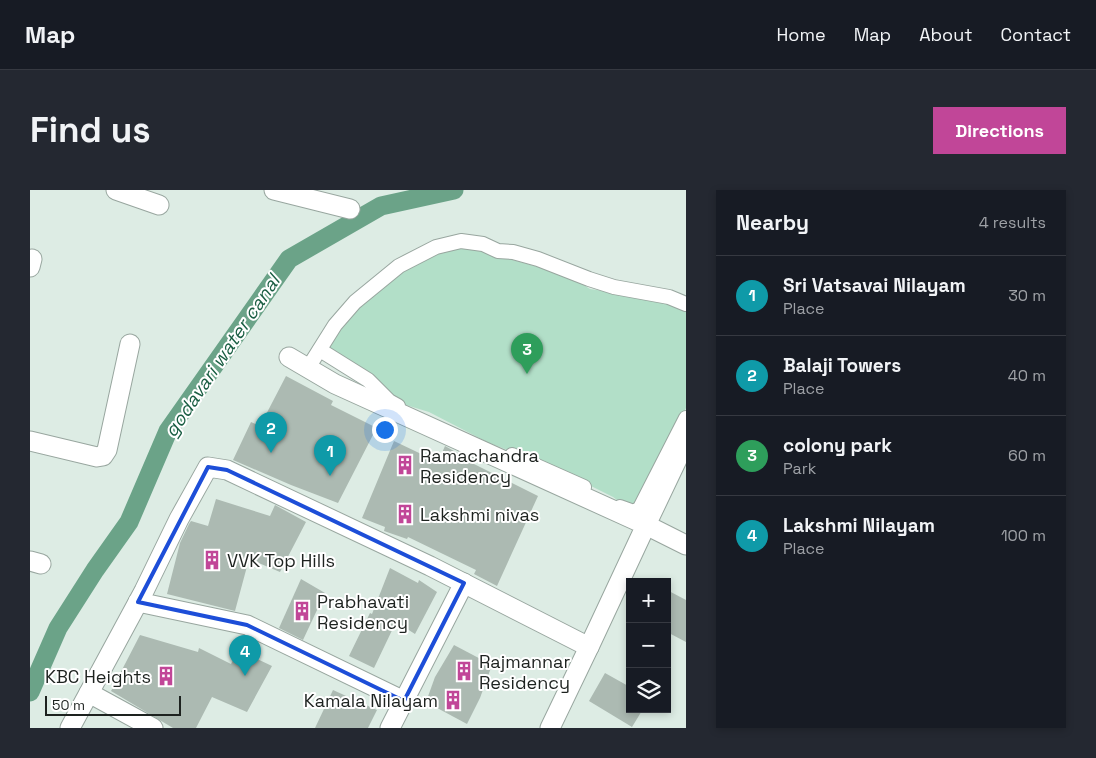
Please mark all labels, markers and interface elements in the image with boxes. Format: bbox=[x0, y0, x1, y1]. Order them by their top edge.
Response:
text: Map bbox=[25, 19, 75, 50]
text: Home bbox=[777, 23, 826, 46]
text: Map bbox=[854, 23, 891, 46]
text: About bbox=[919, 23, 973, 46]
text: Contact bbox=[1001, 23, 1071, 46]
button: Directions bbox=[933, 107, 1066, 154]
text: Find us bbox=[30, 108, 151, 152]
text: Nearby bbox=[736, 209, 809, 236]
text: 4 results bbox=[979, 212, 1046, 233]
water label: godavari water canal bbox=[158, 268, 287, 442]
text: Sri Vatsavai Nilayam bbox=[783, 273, 966, 298]
text: 1 bbox=[748, 285, 756, 306]
text: 30 m bbox=[1008, 285, 1046, 306]
text: Place bbox=[783, 298, 825, 319]
pin: 3 bbox=[511, 333, 543, 374]
text: Balaji Towers bbox=[783, 353, 901, 378]
text: 2 bbox=[747, 365, 757, 386]
text: 40 m bbox=[1008, 365, 1046, 386]
text: Place bbox=[783, 378, 825, 399]
pin: 2 bbox=[255, 412, 287, 453]
your location bbox=[372, 417, 398, 443]
text: colony park bbox=[783, 433, 892, 458]
pin: 1 bbox=[314, 435, 346, 476]
place label: Ramachandra Residency bbox=[420, 444, 539, 488]
text: 3 bbox=[747, 445, 757, 466]
text: 60 m bbox=[1008, 445, 1046, 466]
building icon: Ramachandra Residency bbox=[394, 454, 416, 476]
text: Park bbox=[783, 458, 816, 479]
building icon: Lakshmi nivas bbox=[394, 503, 416, 525]
place label: Lakshmi nivas bbox=[420, 503, 539, 526]
text: Lakshmi Nilayam bbox=[783, 513, 935, 538]
text: 4 bbox=[747, 525, 757, 546]
text: 100 m bbox=[1001, 525, 1046, 546]
text: Place bbox=[783, 538, 825, 559]
building icon: VVK Top Hills bbox=[201, 549, 223, 571]
place label: VVK Top Hills bbox=[227, 549, 335, 572]
map controls bbox=[626, 578, 671, 713]
button: + bbox=[626, 578, 671, 623]
place label: Prabhavati Residency bbox=[317, 590, 409, 634]
building icon: Prabhavati Residency bbox=[291, 600, 313, 622]
button: − bbox=[626, 623, 671, 668]
pin: 4 bbox=[229, 635, 261, 676]
place label: Rajmannar Residency bbox=[479, 650, 570, 694]
building icon: Rajmannar Residency bbox=[453, 660, 475, 682]
place label: KBC Heights bbox=[45, 665, 151, 688]
building icon: KBC Heights bbox=[155, 665, 177, 687]
button: layers bbox=[626, 668, 671, 713]
place label: Kamala Nilayam bbox=[304, 689, 438, 712]
building icon: Kamala Nilayam bbox=[442, 689, 464, 711]
scale bar bbox=[45, 693, 181, 716]
text: 50 m bbox=[52, 696, 85, 714]

